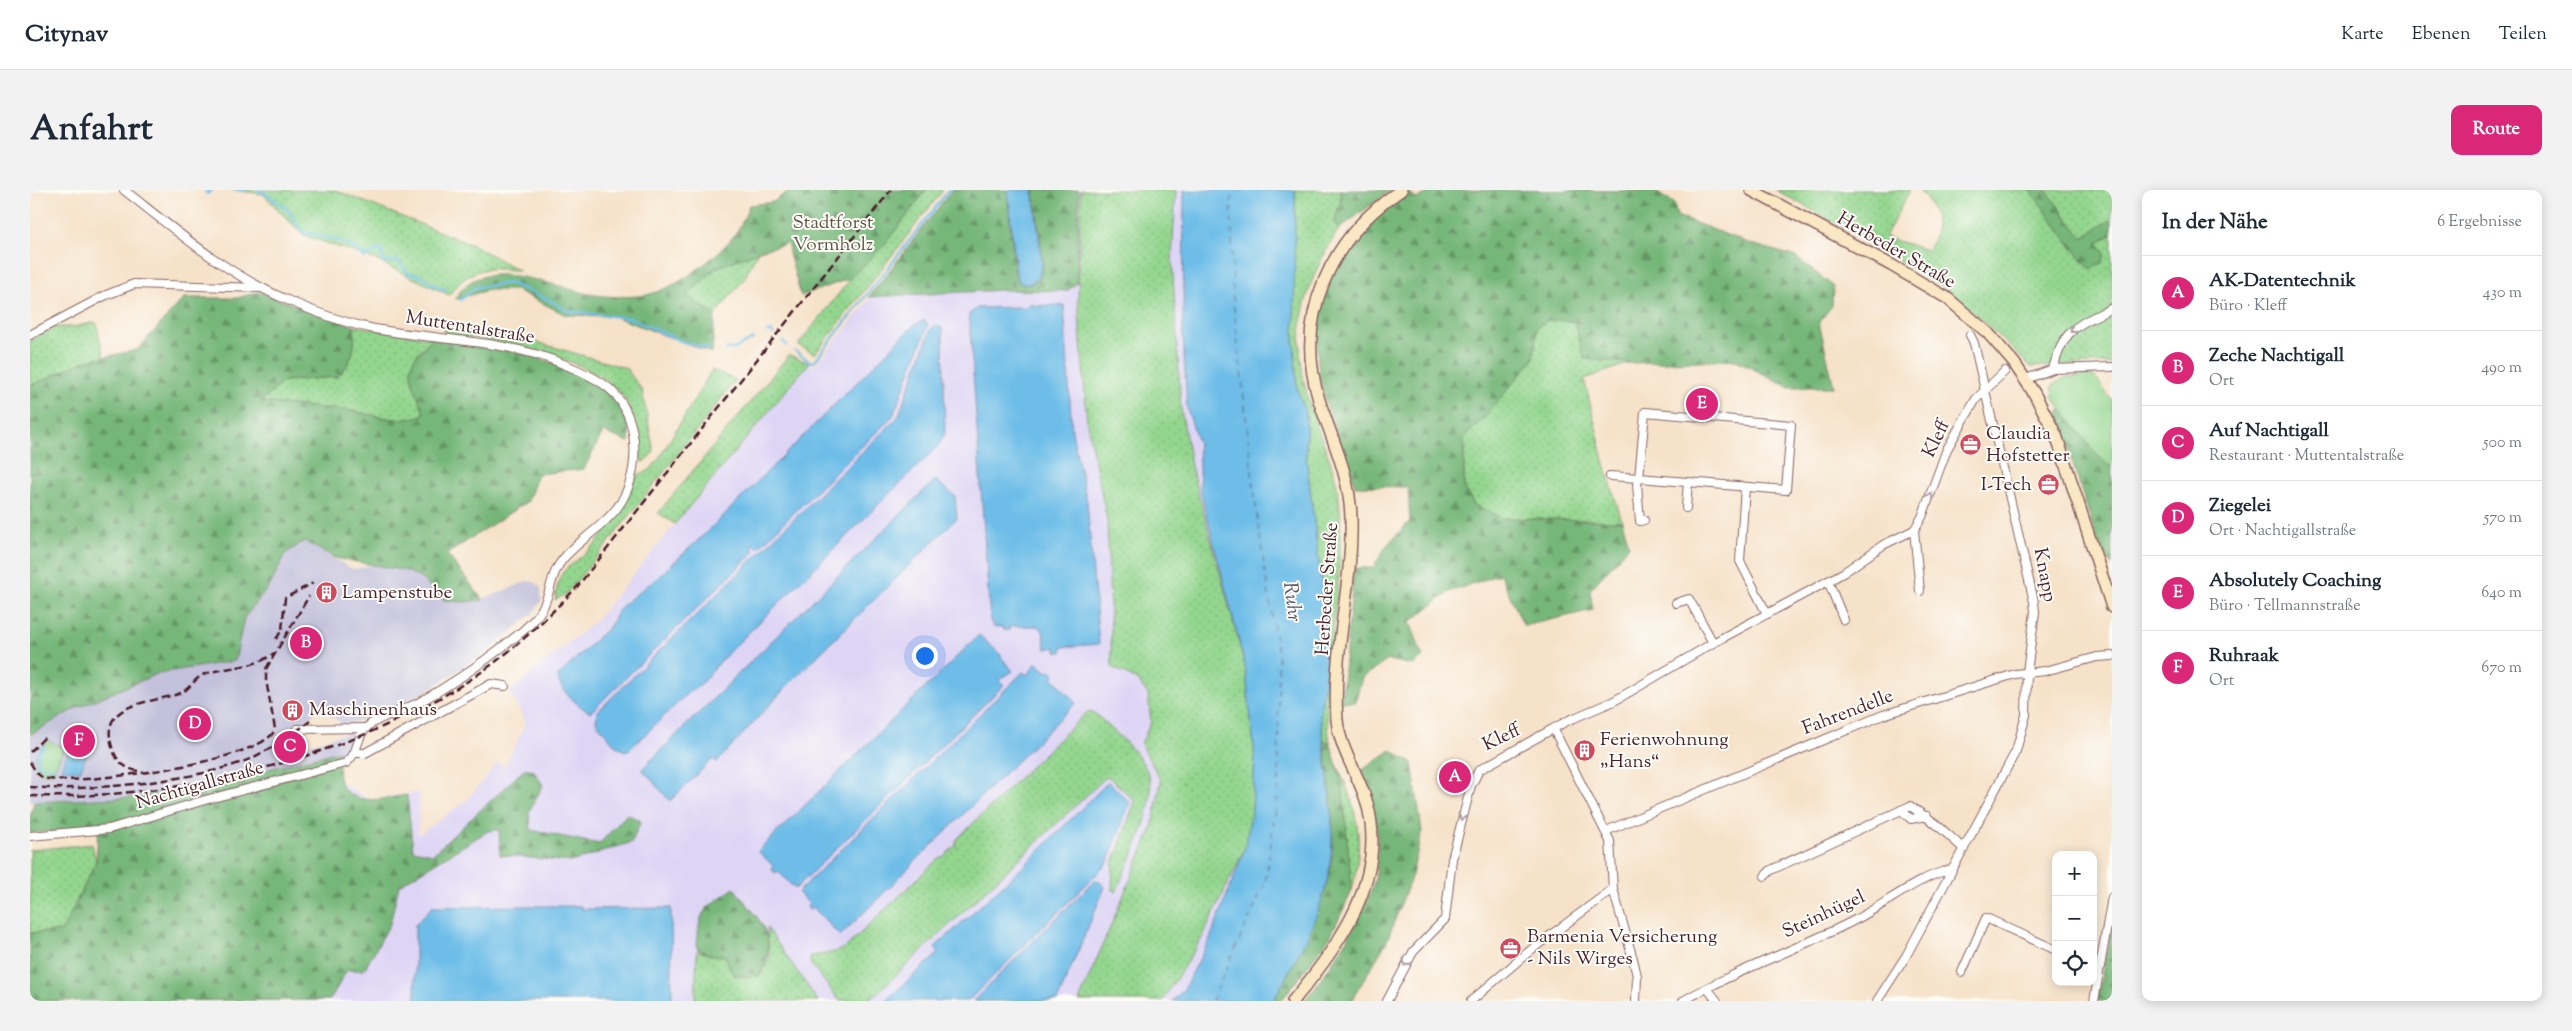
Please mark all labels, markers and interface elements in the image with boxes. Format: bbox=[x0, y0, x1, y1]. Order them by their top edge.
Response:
text: Citynav bbox=[25, 18, 108, 52]
text: Karte bbox=[2341, 22, 2384, 48]
text: Ebenen bbox=[2412, 22, 2471, 48]
text: Teilen bbox=[2499, 22, 2547, 48]
text: Anfahrt bbox=[30, 105, 153, 156]
button: Route bbox=[2451, 105, 2542, 155]
street label: Herbeder Straße bbox=[1832, 206, 1961, 296]
text: In der Nähe bbox=[2162, 208, 2268, 238]
park label: Stadtforst Vormholz bbox=[792, 210, 874, 259]
text: 6 Ergebnisse bbox=[2437, 211, 2522, 234]
text: AK-Datentechnik bbox=[2209, 268, 2356, 295]
text: A bbox=[2172, 282, 2185, 305]
text: 430 m bbox=[2483, 282, 2522, 305]
text: Büro · Kleff bbox=[2209, 295, 2287, 318]
street label: Muttentalstraße bbox=[404, 304, 537, 352]
one-way arrow bbox=[2069, 324, 2078, 333]
text: Zeche Nachtigall bbox=[2209, 343, 2344, 370]
text: B bbox=[2173, 357, 2183, 380]
text: 490 m bbox=[2481, 357, 2522, 380]
text: Ort bbox=[2209, 370, 2234, 393]
pin: E bbox=[1686, 385, 1718, 423]
street label: Kleff bbox=[1916, 414, 1958, 463]
text: Auf Nachtigall bbox=[2209, 418, 2329, 445]
place label: Claudia Hofstetter bbox=[1986, 421, 2070, 470]
text: C bbox=[2172, 432, 2184, 455]
text: 500 m bbox=[2483, 432, 2522, 455]
office icon: Claudia Hofstetter bbox=[1958, 433, 1982, 457]
text: Restaurant · Muttentalstraße bbox=[2209, 445, 2404, 468]
place label: I-Tech bbox=[1981, 472, 2032, 499]
office icon: I-Tech bbox=[2036, 473, 2060, 497]
one-way arrow bbox=[1924, 492, 1934, 501]
text: Ziegelei bbox=[2209, 493, 2271, 520]
text: D bbox=[2172, 507, 2184, 530]
text: 570 m bbox=[2484, 507, 2522, 530]
text: Ort · Nachtigallstraße bbox=[2209, 520, 2356, 543]
street label: Herbeder Straße bbox=[1310, 521, 1346, 656]
street label: Knapp bbox=[2026, 546, 2062, 604]
text: Absolutely Coaching bbox=[2209, 568, 2381, 595]
place label: Lampenstube bbox=[342, 580, 452, 607]
building icon: Lampenstube bbox=[314, 581, 338, 605]
water label: Ruhr bbox=[1274, 581, 1308, 623]
text: E bbox=[2173, 582, 2183, 605]
text: 640 m bbox=[2481, 582, 2522, 605]
text: Büro · Tellmannstraße bbox=[2209, 595, 2361, 618]
pin: B bbox=[290, 624, 322, 662]
your location bbox=[912, 643, 938, 669]
text: Ruhraak bbox=[2209, 643, 2279, 670]
text: F bbox=[2174, 657, 2182, 680]
text: 670 m bbox=[2481, 657, 2522, 680]
text: Ort bbox=[2209, 670, 2234, 693]
street label: Fahrendelle bbox=[1799, 683, 1898, 743]
place label: Maschinenhaus bbox=[309, 697, 437, 724]
building icon: Maschinenhaus bbox=[281, 698, 305, 722]
pin: D bbox=[179, 705, 211, 743]
street label: Kleff bbox=[1478, 717, 1527, 759]
pin: F bbox=[63, 722, 95, 760]
place label: Ferienwohnung „Hans“ bbox=[1600, 727, 1728, 776]
pin: C bbox=[274, 728, 306, 766]
building icon: Ferienwohnung „Hans“ bbox=[1572, 739, 1596, 763]
street label: Nachtigallstraße bbox=[133, 755, 267, 817]
pin: A bbox=[1439, 758, 1471, 796]
one-way arrow bbox=[1457, 813, 1468, 822]
map controls bbox=[2052, 851, 2097, 986]
button: + bbox=[2052, 851, 2097, 896]
street label: Steinhügel bbox=[1778, 884, 1870, 946]
button: − bbox=[2052, 896, 2097, 941]
place label: Barmenia Versicherung - Nils Wirges bbox=[1527, 924, 1717, 973]
office icon: Barmenia Versicherung - Nils Wirges bbox=[1499, 936, 1523, 960]
button: locate bbox=[2052, 941, 2097, 986]
one-way arrow bbox=[1402, 957, 1412, 966]

